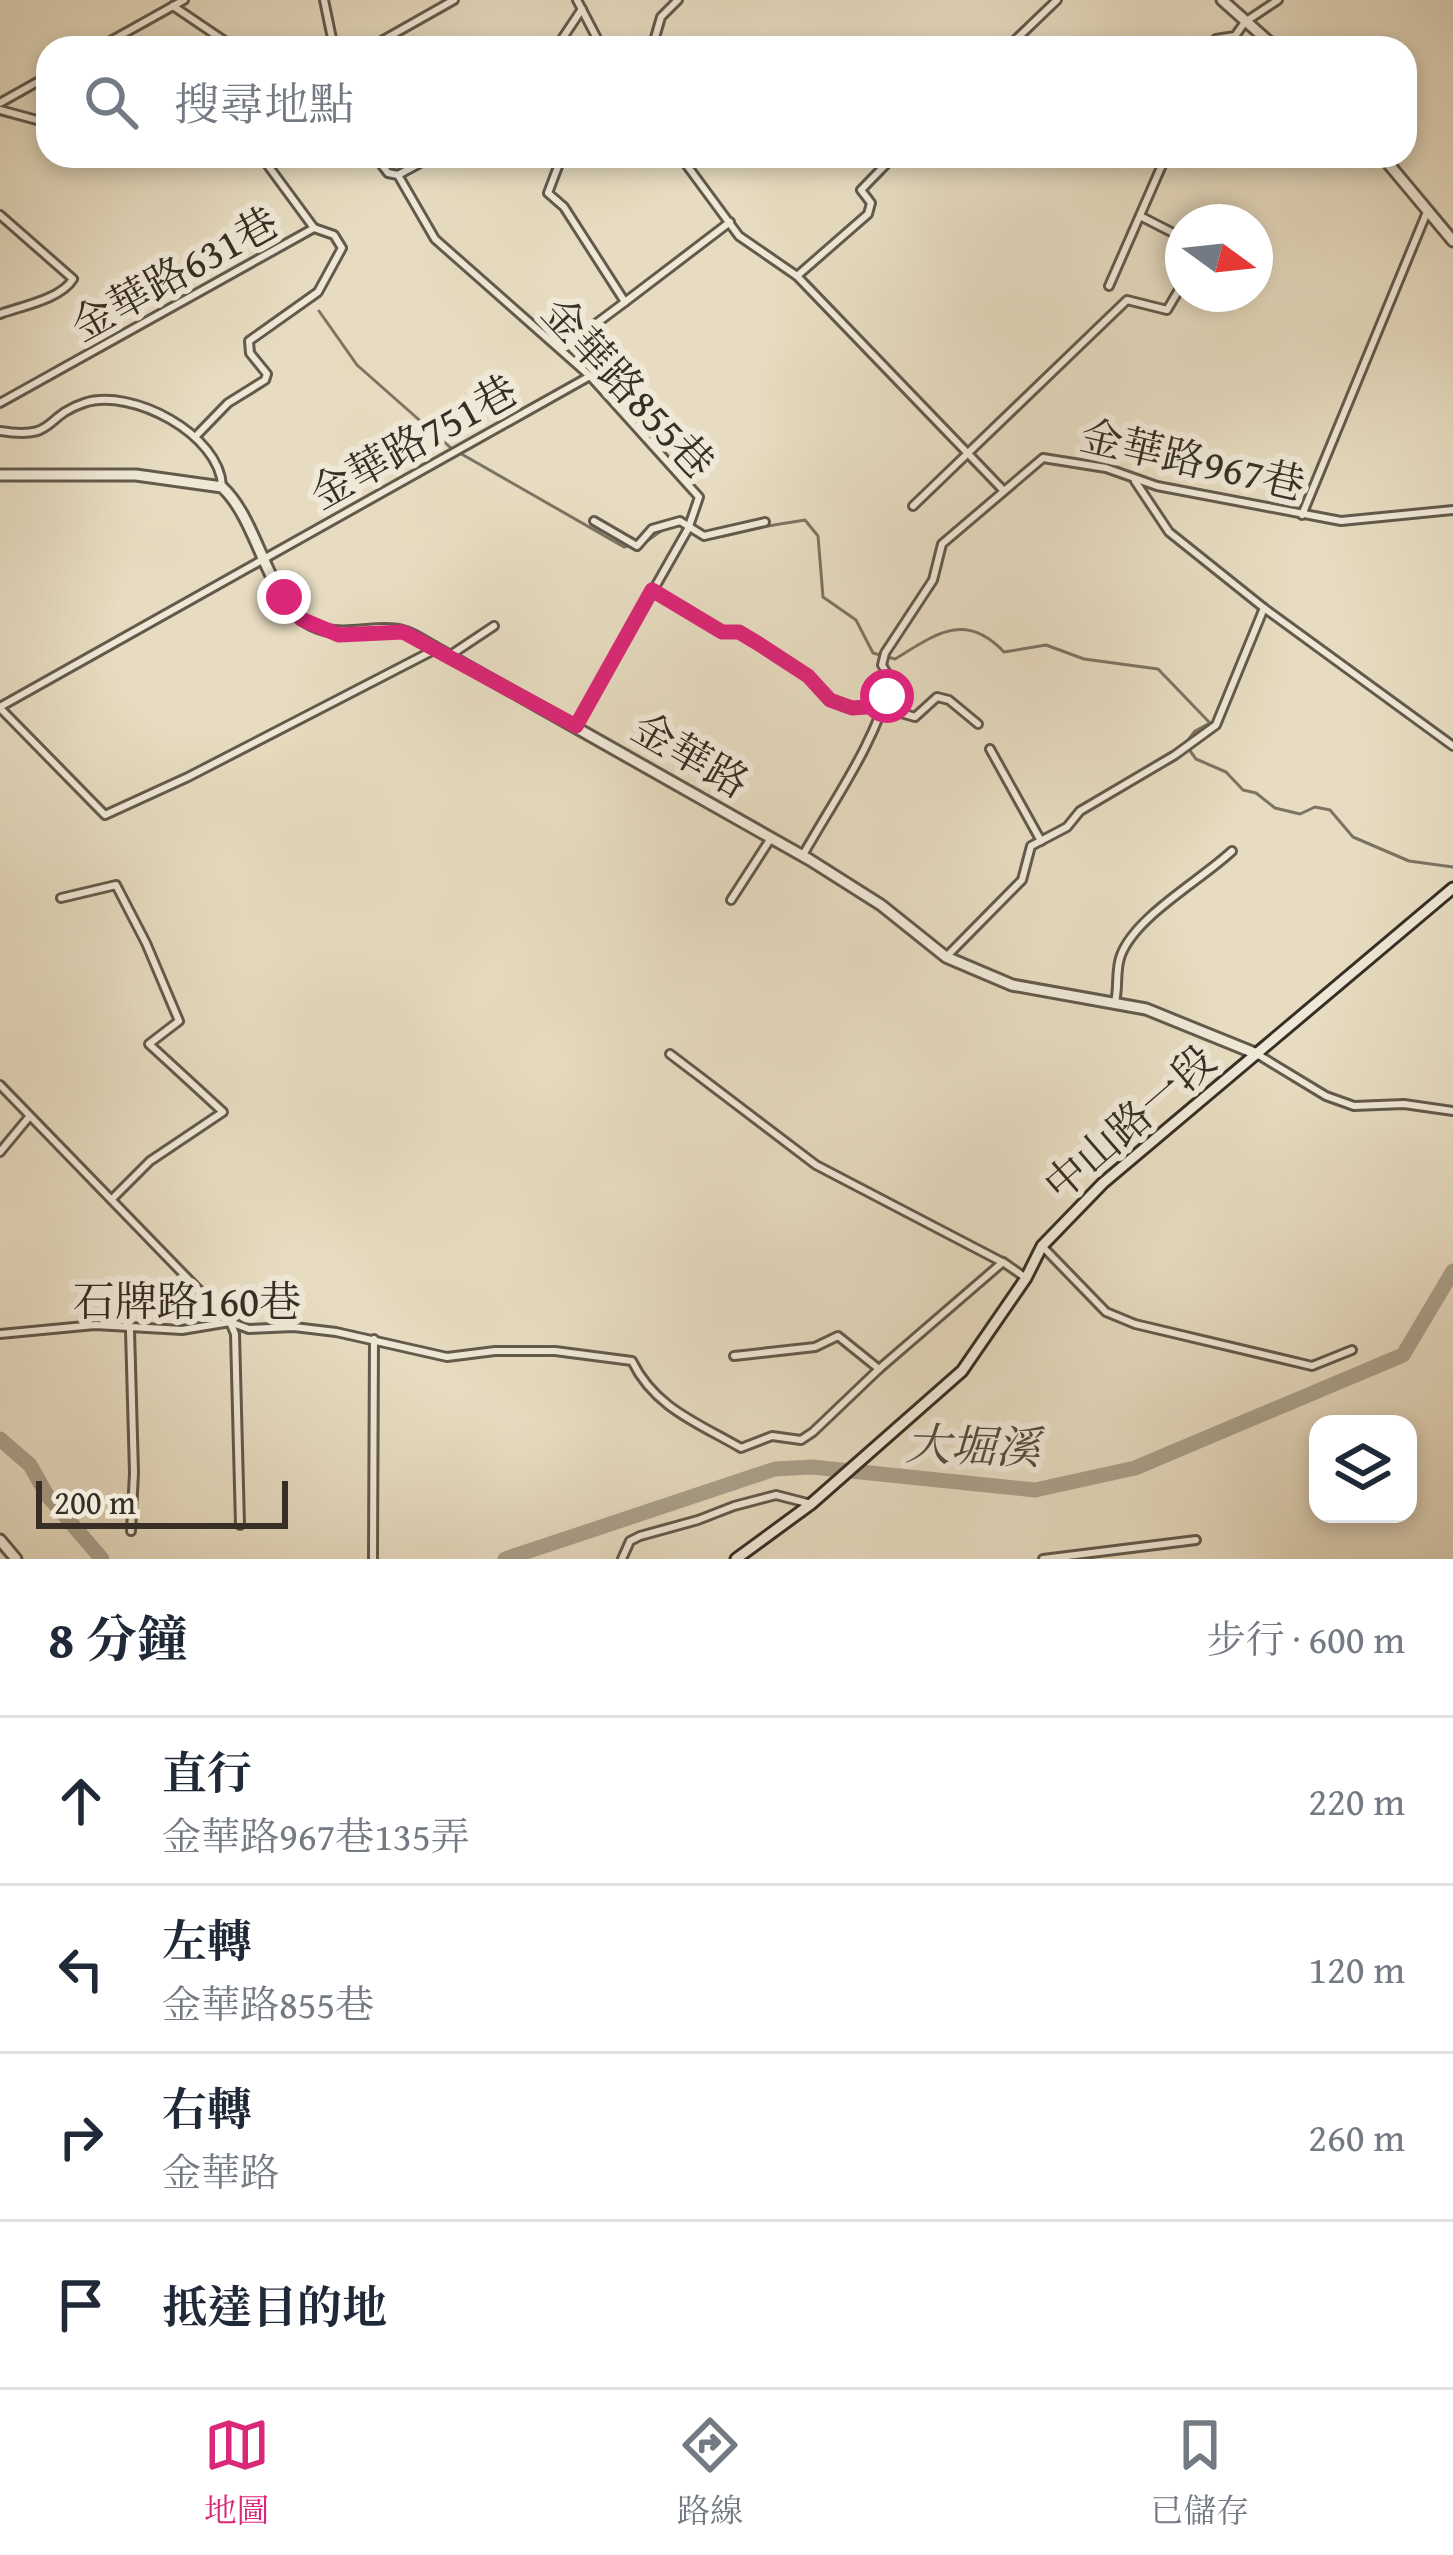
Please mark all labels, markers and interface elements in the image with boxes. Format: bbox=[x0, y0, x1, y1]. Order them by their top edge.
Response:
search box bbox=[36, 36, 1417, 168]
icon: search bbox=[78, 69, 144, 135]
text: 搜尋地點 bbox=[174, 71, 354, 136]
street label: 金華路631巷 bbox=[59, 191, 289, 355]
north arrow bbox=[1165, 204, 1273, 312]
street label: 金華路855巷 bbox=[529, 283, 729, 491]
street label: 金華路751巷 bbox=[298, 359, 528, 523]
street label: 金華路967巷 bbox=[1075, 404, 1311, 514]
route end bbox=[257, 570, 311, 624]
route start bbox=[860, 669, 914, 723]
street label: 金華路 bbox=[621, 696, 761, 812]
street label: 中山路一段 bbox=[1030, 1030, 1228, 1214]
street label: 石牌路160巷 bbox=[73, 1270, 301, 1331]
water label: 大堀溪 bbox=[904, 1410, 1047, 1480]
map controls bbox=[1309, 1415, 1417, 1523]
button: layers bbox=[1309, 1415, 1417, 1523]
scale bar bbox=[36, 1475, 288, 1528]
text: 200 m bbox=[54, 1478, 136, 1526]
text: 8 分鐘 bbox=[48, 1601, 188, 1676]
text: 步行 · 600 m bbox=[1207, 1610, 1405, 1667]
text: 直行 bbox=[162, 1740, 252, 1805]
icon: ahead bbox=[48, 1768, 114, 1834]
text: 220 m bbox=[1308, 1772, 1405, 1829]
text: 金華路967巷135弄 bbox=[162, 1807, 470, 1864]
text: 左轉 bbox=[162, 1908, 252, 1973]
icon: left bbox=[48, 1936, 114, 2002]
text: 120 m bbox=[1308, 1940, 1405, 1997]
text: 金華路855巷 bbox=[162, 1975, 374, 2032]
text: 右轉 bbox=[162, 2076, 252, 2141]
icon: right bbox=[48, 2104, 114, 2170]
text: 260 m bbox=[1308, 2108, 1405, 2165]
text: 金華路 bbox=[162, 2143, 279, 2200]
icon: arrive bbox=[48, 2272, 114, 2338]
text: 抵達目的地 bbox=[162, 2274, 387, 2339]
tab: 地圖 bbox=[204, 2412, 270, 2534]
tab: 路線 bbox=[677, 2412, 743, 2534]
tab: 已儲存 bbox=[1150, 2412, 1249, 2534]

